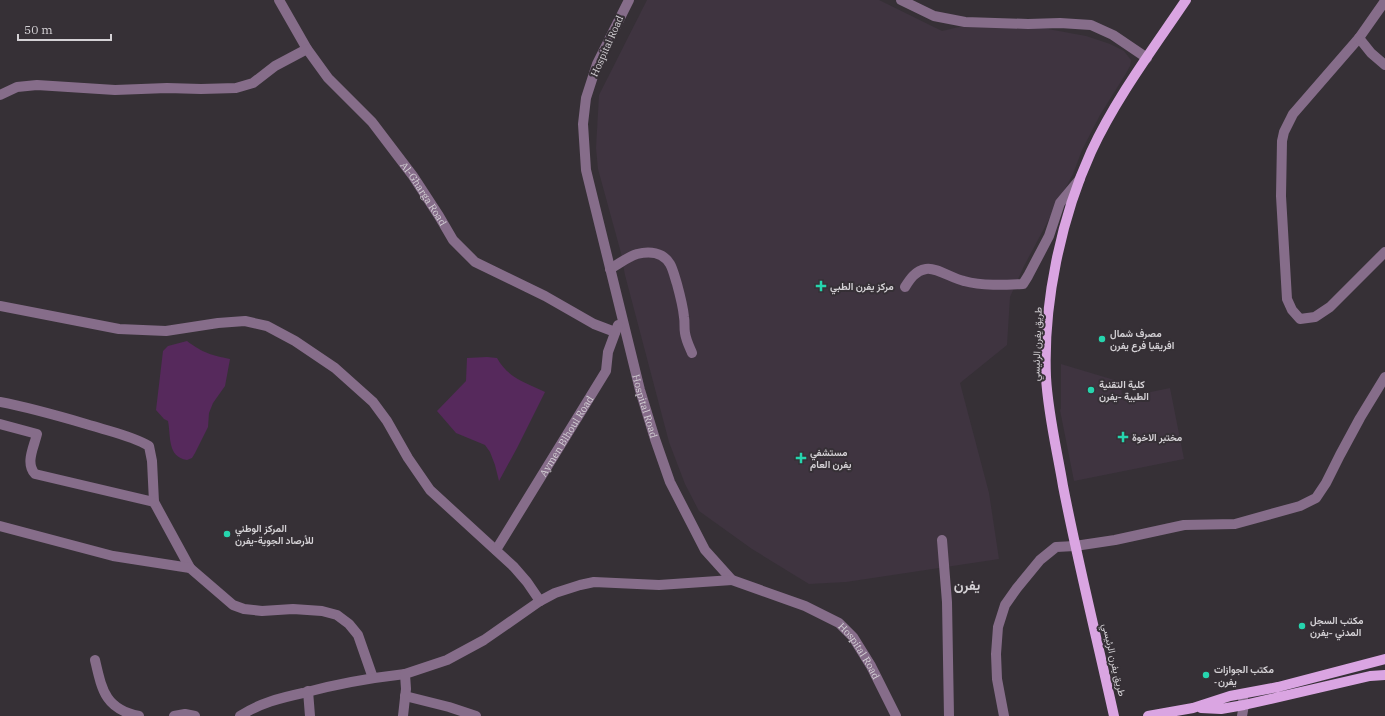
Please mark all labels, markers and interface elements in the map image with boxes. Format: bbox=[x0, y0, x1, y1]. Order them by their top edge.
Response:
street label: Hospital Road bbox=[588, 13, 626, 79]
scale bar bbox=[18, 16, 111, 42]
text: 50 m bbox=[24, 22, 53, 37]
street label: Al-Gharga Road bbox=[398, 159, 450, 228]
marker: مركز يفرن الطبي bbox=[815, 280, 827, 292]
place label: مركز يفرن الطبي bbox=[830, 280, 894, 295]
street label: طريق يفرن الرئيسي bbox=[1029, 306, 1047, 381]
place label: مصرف شمال افريقيا فرع يفرن bbox=[1110, 327, 1174, 353]
marker: مصرف شمال افريقيا فرع يفرن bbox=[1097, 334, 1107, 344]
street label: Hospital Road bbox=[630, 373, 661, 440]
place label: كلية التقنية الطبية -يفرن bbox=[1099, 378, 1149, 403]
marker: كلية التقنية الطبية -يفرن bbox=[1086, 385, 1096, 395]
street label: Aymen Blhoul Road bbox=[536, 393, 596, 479]
marker: مختبر الاخوة bbox=[1117, 431, 1129, 443]
place label: مختبر الاخوة bbox=[1132, 431, 1183, 444]
place label: مستشفي يفرن العام bbox=[810, 446, 851, 471]
marker: مستشفي يفرن العام bbox=[795, 452, 807, 464]
place label: المركز الوطني للأرصاد الجوية-يفرن bbox=[235, 522, 314, 547]
marker: المركز الوطني للأرصاد الجوية-يفرن bbox=[222, 529, 232, 539]
district label: يفرن bbox=[954, 576, 980, 594]
place label: مكتب السجل المدني -يفرن bbox=[1310, 614, 1364, 641]
street label: Hospital Road bbox=[836, 620, 883, 681]
marker: مكتب السجل المدني -يفرن bbox=[1297, 621, 1307, 631]
street label: طريق يفرن الرئيسي bbox=[1097, 622, 1129, 699]
place label: مكتب الجوازات -يفرن bbox=[1214, 663, 1274, 688]
marker: مكتب الجوازات -يفرن bbox=[1201, 670, 1211, 680]

